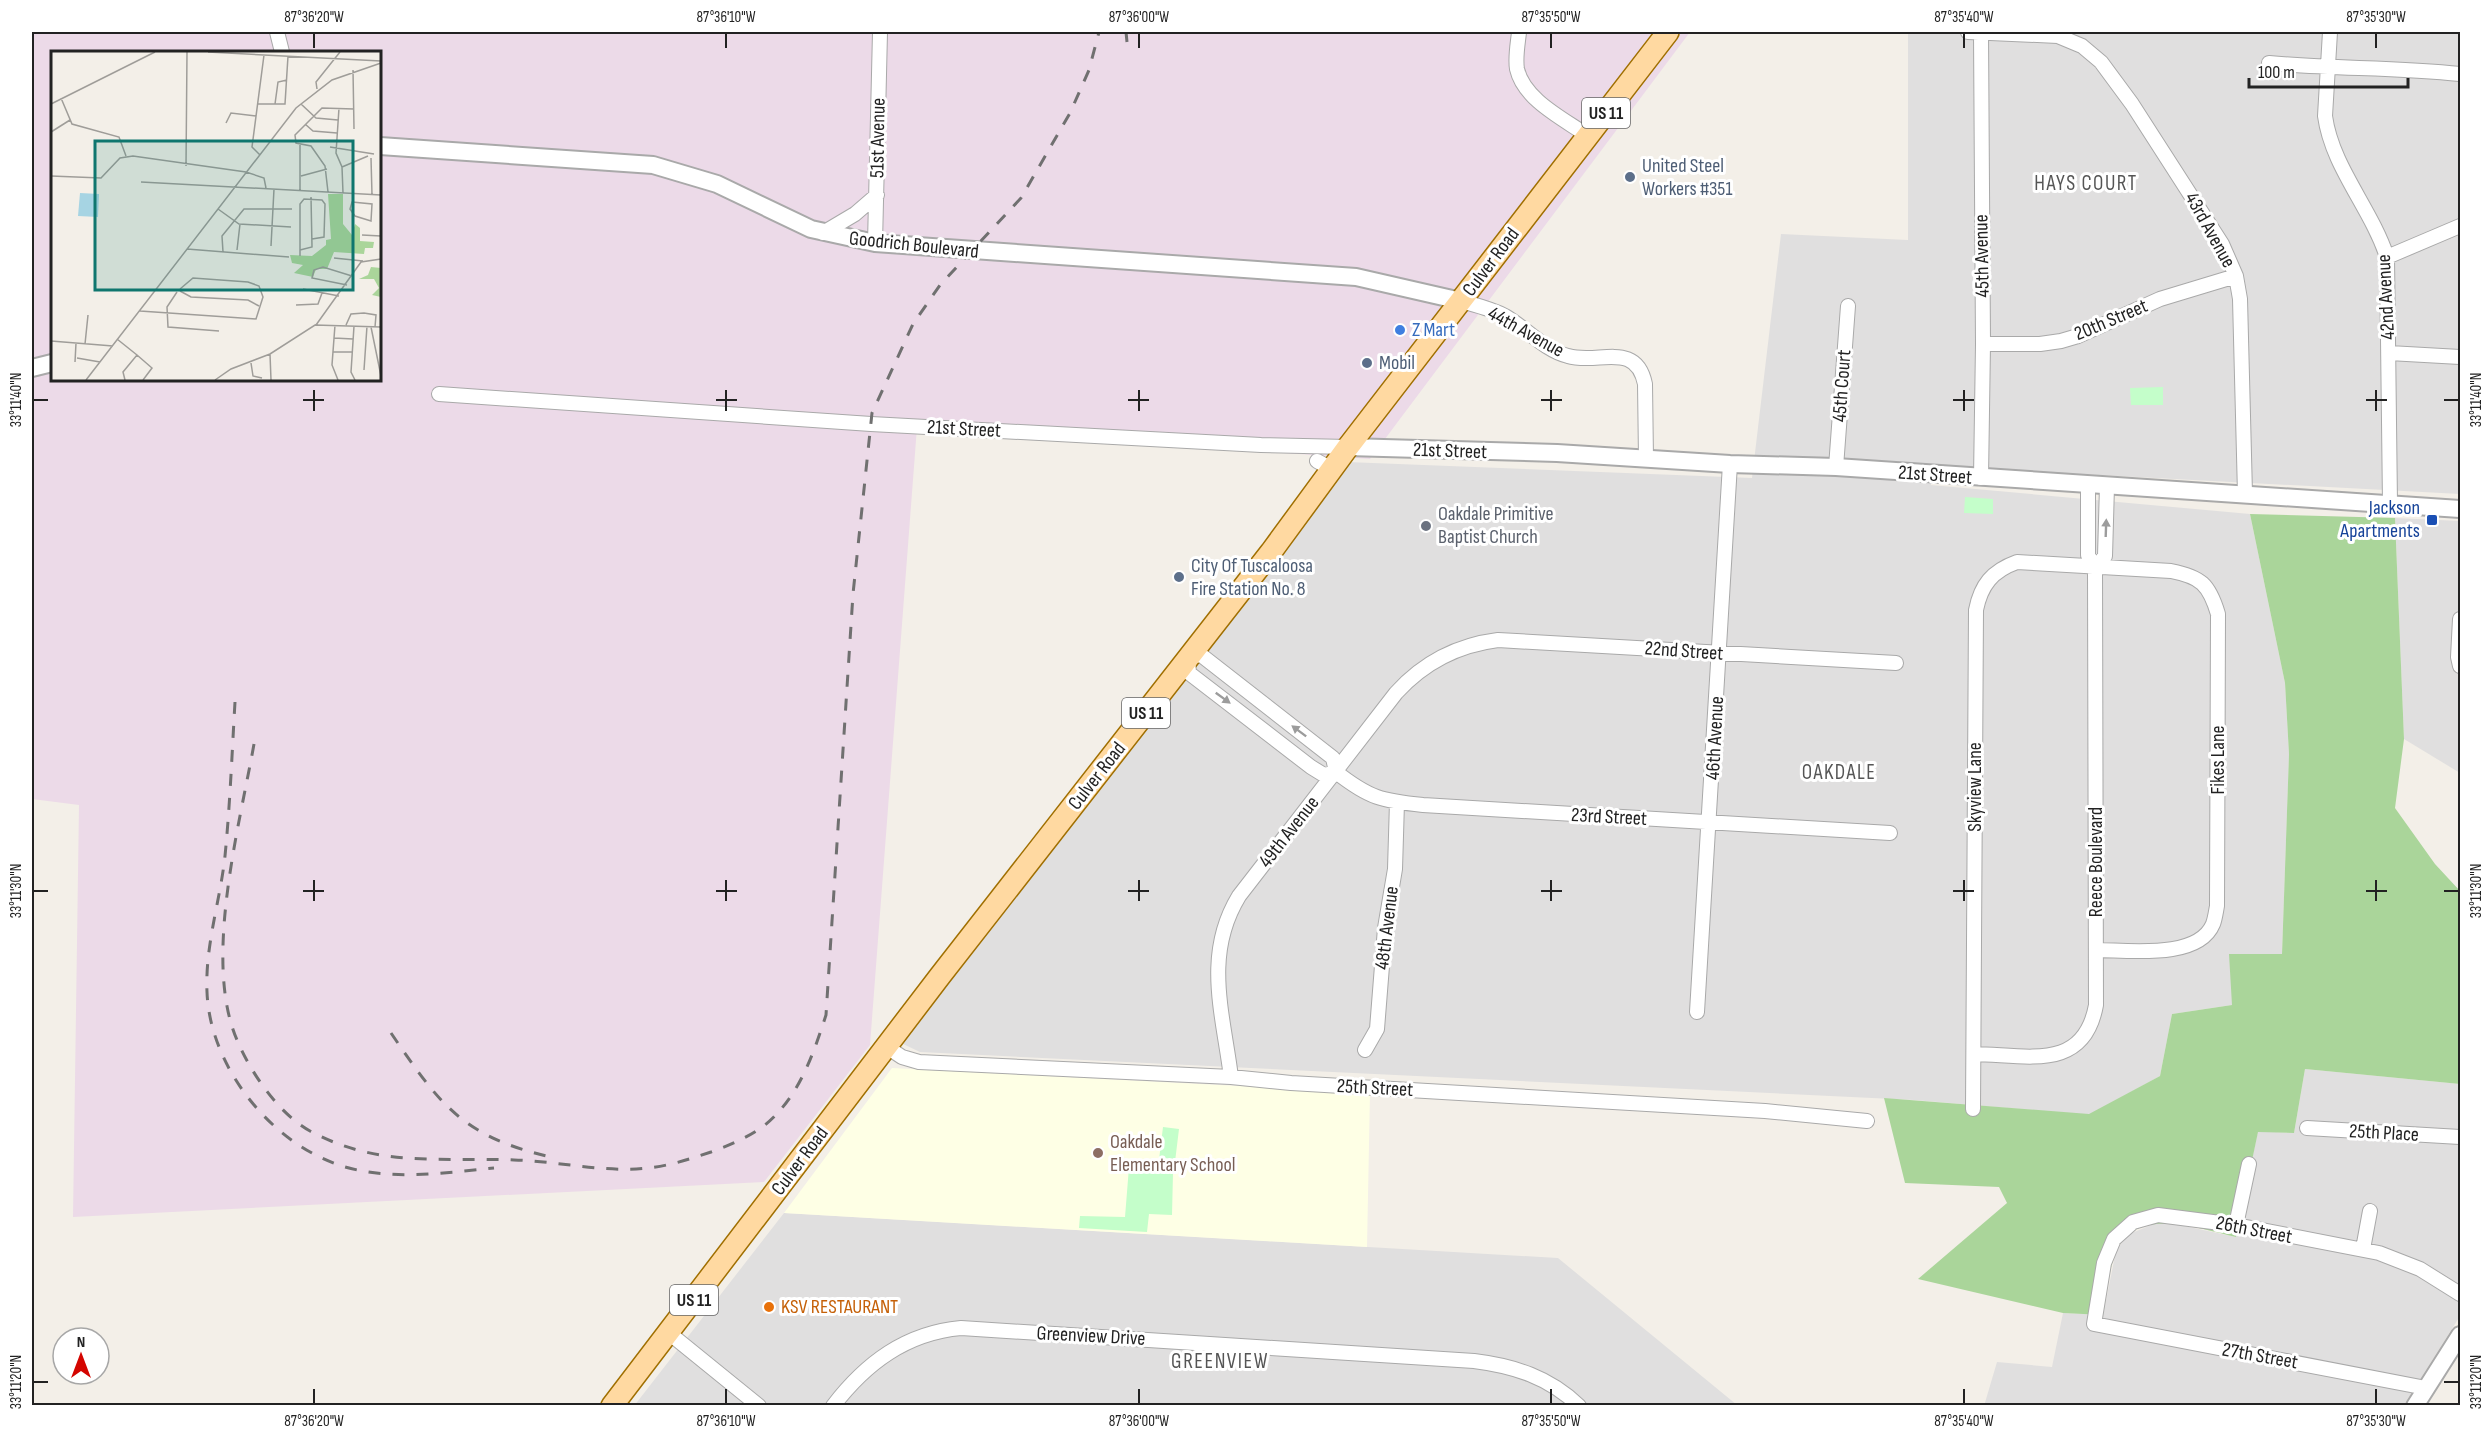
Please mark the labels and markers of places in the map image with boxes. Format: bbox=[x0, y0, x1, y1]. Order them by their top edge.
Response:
place label: United Steel Workers #351 bbox=[1642, 154, 1732, 201]
marker: United Steel Workers #351 bbox=[1623, 170, 1637, 184]
place label: Z Mart bbox=[1412, 318, 1455, 342]
marker: Z Mart bbox=[1393, 323, 1407, 337]
place label: Mobil bbox=[1379, 351, 1415, 375]
marker: Mobil bbox=[1360, 356, 1374, 370]
place label: Jackson Apartments bbox=[2339, 496, 2420, 543]
place label: Oakdale Primitive Baptist Church bbox=[1438, 502, 1554, 549]
marker: Jackson Apartments bbox=[2425, 513, 2439, 527]
marker: Oakdale Primitive Baptist Church bbox=[1419, 519, 1433, 533]
place label: City Of Tuscaloosa Fire Station No. 8 bbox=[1191, 554, 1313, 601]
marker: City Of Tuscaloosa Fire Station No. 8 bbox=[1172, 570, 1186, 584]
place label: Oakdale Elementary School bbox=[1110, 1130, 1236, 1177]
marker: Oakdale Elementary School bbox=[1091, 1146, 1105, 1160]
place label: KSV RESTAURANT bbox=[781, 1295, 898, 1319]
marker: KSV RESTAURANT bbox=[762, 1300, 776, 1314]

